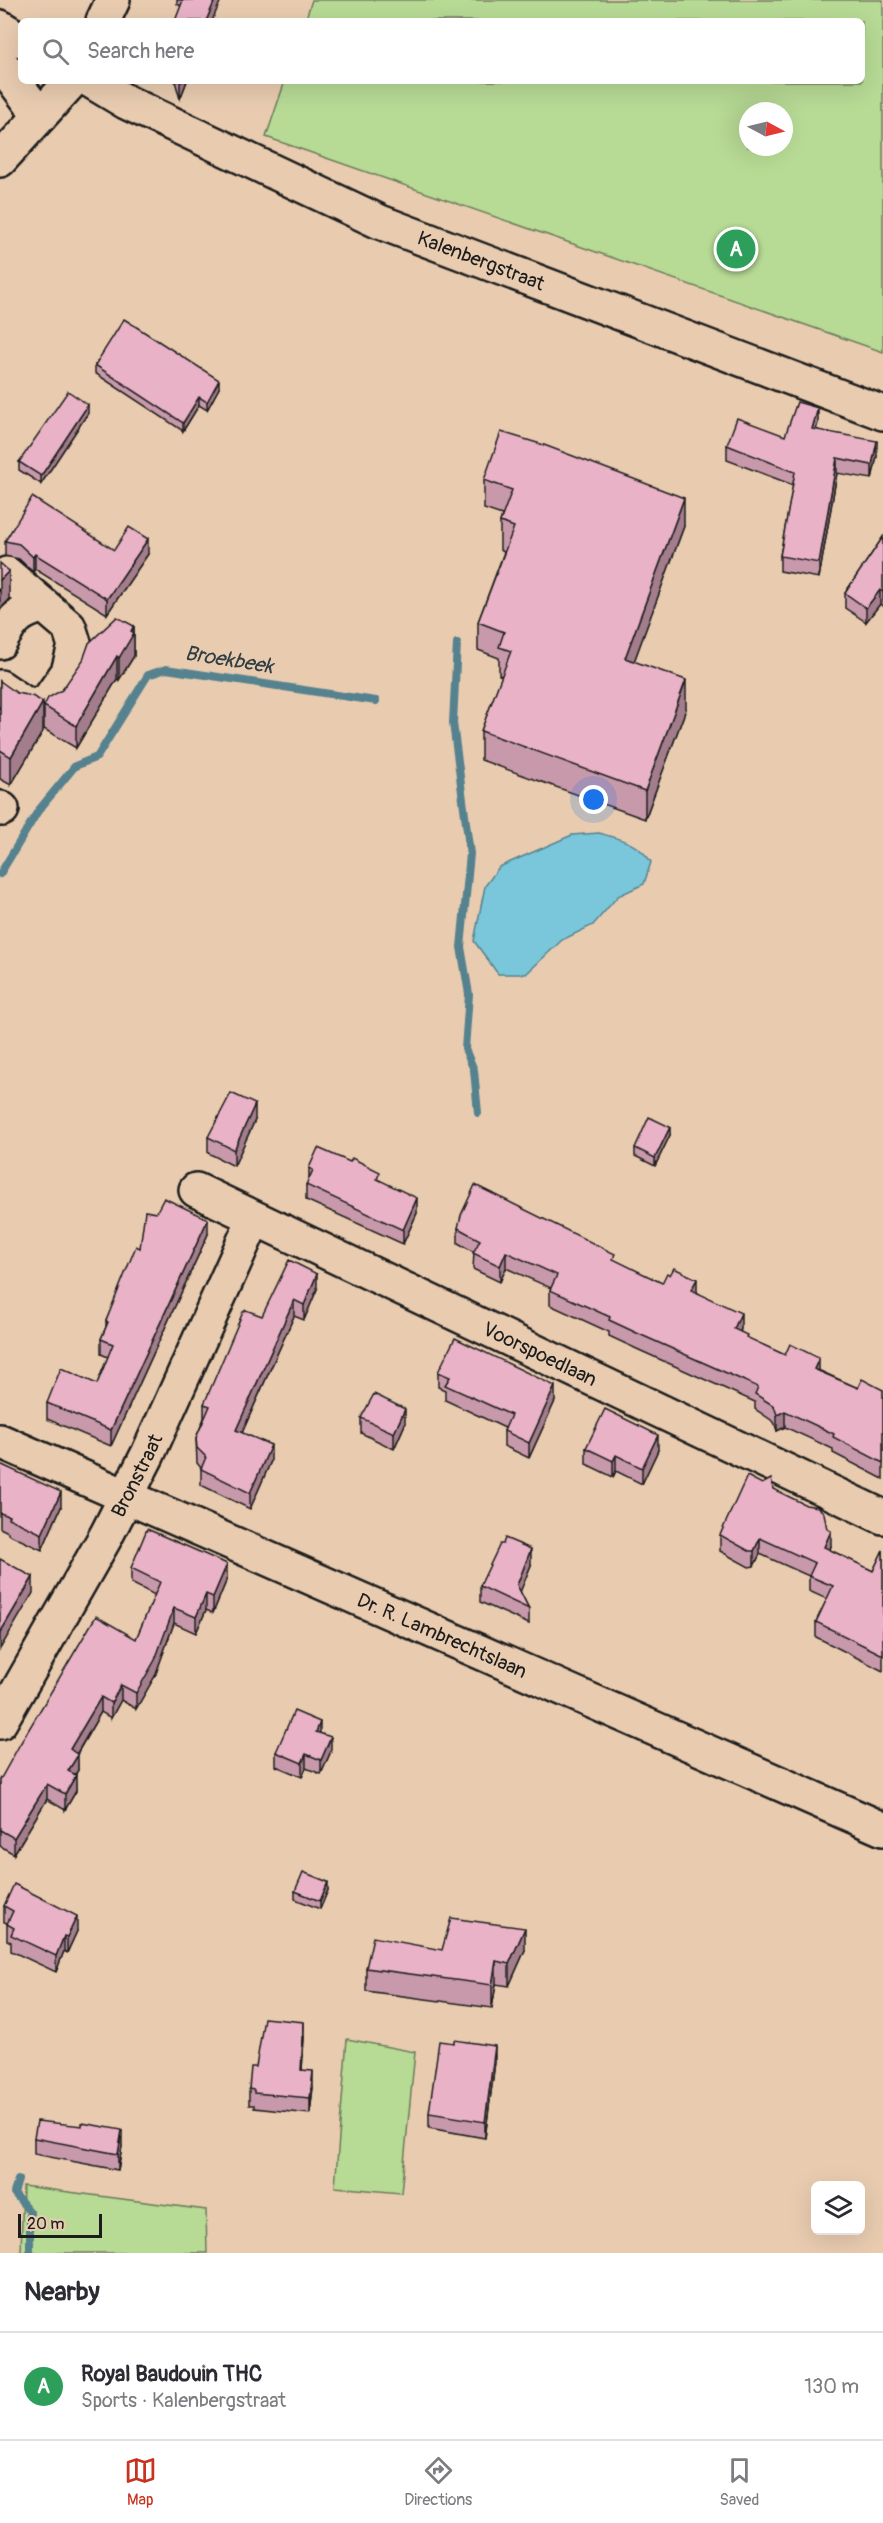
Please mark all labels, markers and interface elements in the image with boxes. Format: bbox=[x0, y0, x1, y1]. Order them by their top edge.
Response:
search box bbox=[18, 18, 865, 84]
icon: search bbox=[39, 35, 72, 68]
text: Search here bbox=[87, 37, 194, 65]
north arrow bbox=[739, 102, 793, 156]
street label: Kalenbergstraat bbox=[414, 225, 549, 296]
pin: A bbox=[716, 226, 756, 272]
water label: Broekbeek bbox=[183, 640, 277, 681]
your location bbox=[579, 785, 608, 814]
street label: Voorspoedlaan bbox=[479, 1316, 601, 1392]
street label: Bronstraat bbox=[105, 1429, 168, 1521]
street label: Dr. R. Lambrechtslaan bbox=[353, 1587, 531, 1684]
map controls bbox=[811, 2181, 865, 2235]
button: layers bbox=[811, 2181, 865, 2235]
scale bar bbox=[18, 2211, 102, 2238]
text: 20 m bbox=[27, 2214, 65, 2234]
text: Nearby bbox=[24, 2276, 100, 2308]
text: Royal Baudouin THC bbox=[81, 2360, 262, 2388]
text: A bbox=[37, 2374, 50, 2399]
text: 130 m bbox=[804, 2374, 859, 2399]
text: Sports · Kalenbergstraat bbox=[81, 2388, 286, 2413]
tab: Map bbox=[124, 2454, 157, 2510]
tab: Directions bbox=[404, 2454, 472, 2510]
tab: Saved bbox=[720, 2454, 759, 2510]

